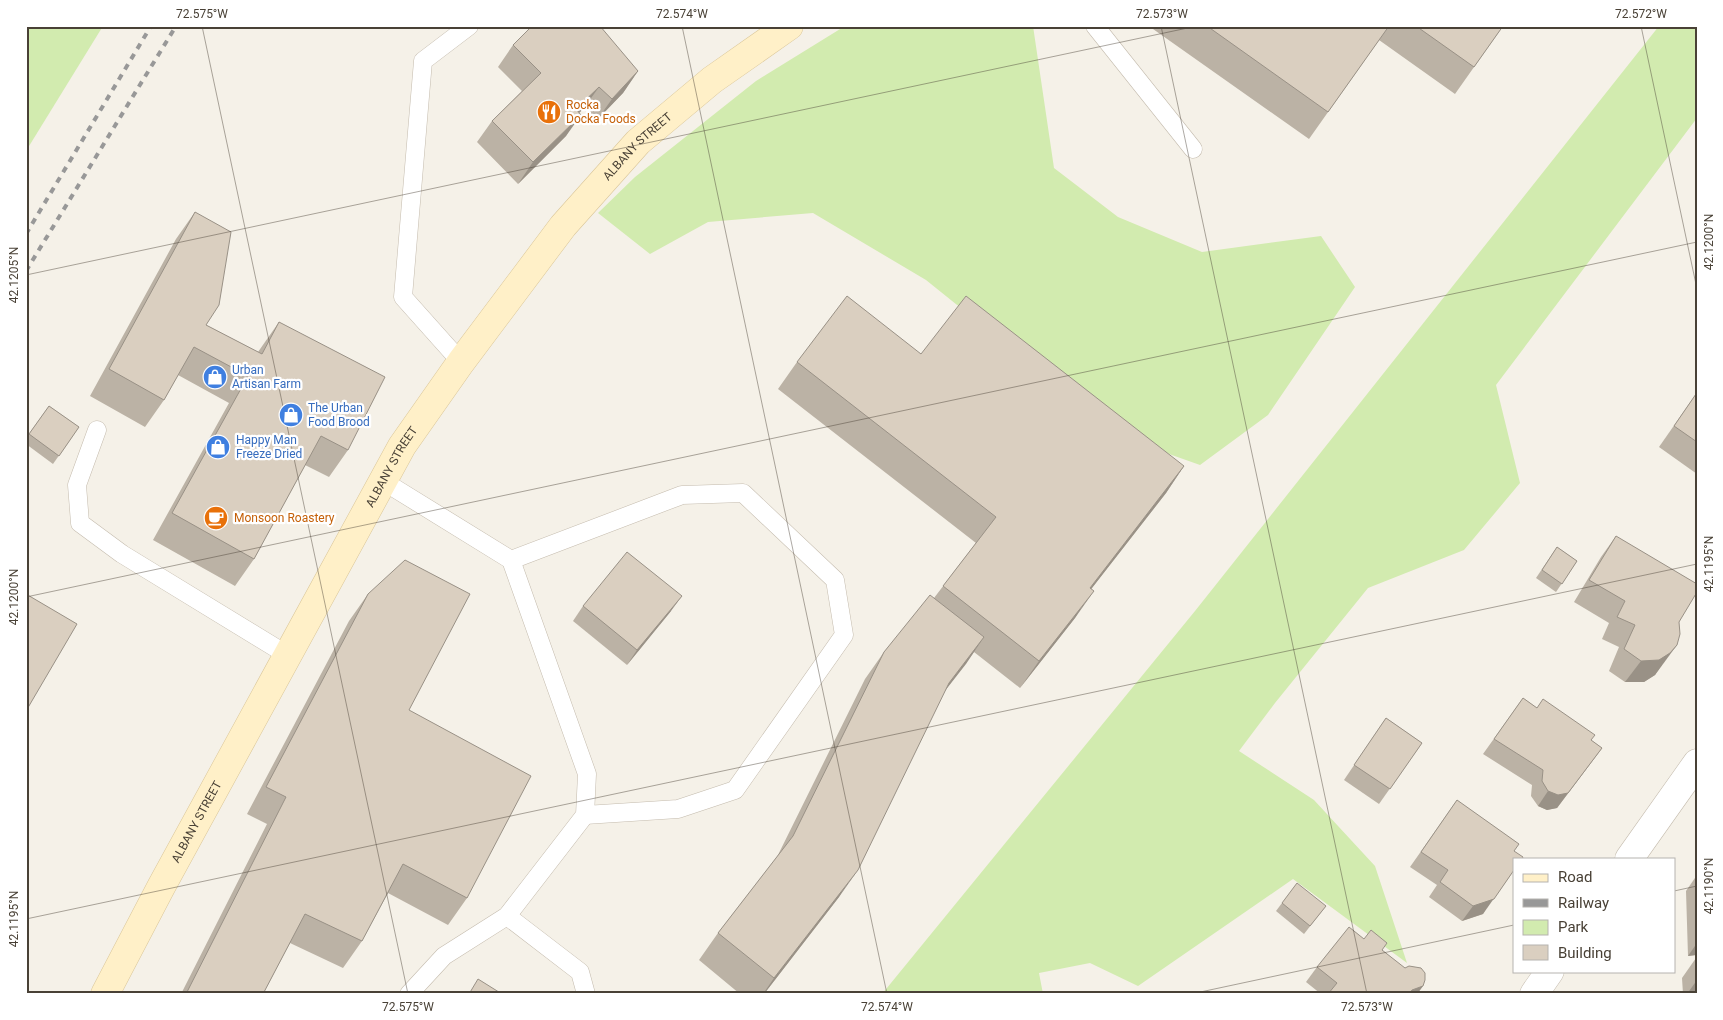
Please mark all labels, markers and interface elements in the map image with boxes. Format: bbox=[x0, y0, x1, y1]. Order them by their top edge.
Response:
text: 72.575°W bbox=[176, 7, 228, 21]
text: 72.574°W bbox=[656, 7, 708, 21]
text: 72.573°W bbox=[1136, 7, 1188, 21]
text: 72.572°W bbox=[1615, 7, 1667, 21]
place label: Rocka Docka Foods bbox=[566, 98, 636, 126]
restaurant icon: Rocka Docka Foods bbox=[536, 99, 562, 125]
street label: ALBANY STREET bbox=[600, 110, 675, 183]
text: 42.1200°N bbox=[1702, 214, 1716, 270]
text: 42.1205°N bbox=[7, 247, 21, 303]
place label: Urban Artisan Farm bbox=[232, 363, 301, 391]
shop icon: Urban Artisan Farm bbox=[202, 364, 228, 390]
place label: The Urban Food Brood bbox=[308, 401, 370, 429]
shop icon: The Urban Food Brood bbox=[278, 402, 304, 428]
street label: ALBANY STREET bbox=[363, 424, 420, 510]
place label: Happy Man Freeze Dried bbox=[236, 433, 302, 461]
shop icon: Happy Man Freeze Dried bbox=[205, 434, 231, 460]
cafe icon: Monsoon Roastery bbox=[203, 505, 229, 531]
place label: Monsoon Roastery bbox=[234, 511, 335, 525]
text: 42.1195°N bbox=[1702, 536, 1716, 592]
text: 42.1200°N bbox=[7, 569, 21, 625]
street label: ALBANY STREET bbox=[169, 779, 225, 865]
legend bbox=[1513, 858, 1676, 972]
text: 42.1190°N bbox=[1702, 858, 1716, 914]
text: Road bbox=[1558, 868, 1592, 886]
text: 42.1195°N bbox=[7, 891, 21, 947]
text: Railway bbox=[1558, 894, 1609, 912]
text: Park bbox=[1558, 918, 1589, 936]
text: Building bbox=[1558, 944, 1612, 962]
text: 72.575°W bbox=[382, 1000, 434, 1014]
text: 72.574°W bbox=[861, 1000, 913, 1014]
text: 72.573°W bbox=[1341, 1000, 1393, 1014]

